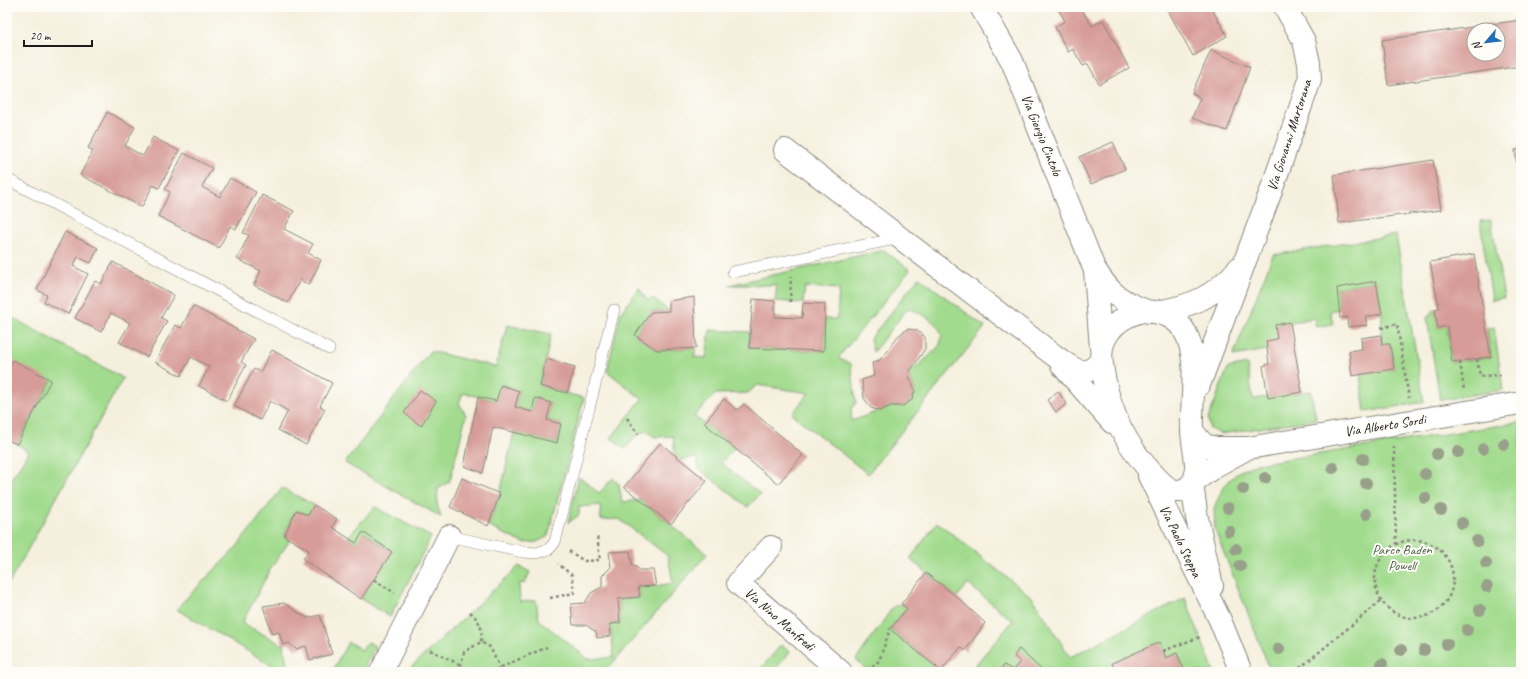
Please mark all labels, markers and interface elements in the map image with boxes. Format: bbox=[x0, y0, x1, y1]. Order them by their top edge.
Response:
scale bar bbox=[24, 22, 92, 48]
north arrow bbox=[1466, 22, 1506, 62]
text: 20 m bbox=[30, 28, 52, 44]
text: N bbox=[1468, 38, 1485, 53]
street label: Via Giovanni Martorana bbox=[1263, 77, 1316, 193]
street label: Via Giorgio Cintolo bbox=[1017, 92, 1066, 179]
street label: Via Alberto Sordi bbox=[1344, 410, 1429, 440]
street label: Via Paolo Stoppa bbox=[1156, 502, 1206, 581]
park label: Parco Baden Powell bbox=[1372, 541, 1432, 574]
street label: Via Nino Manfredi bbox=[741, 584, 820, 656]

